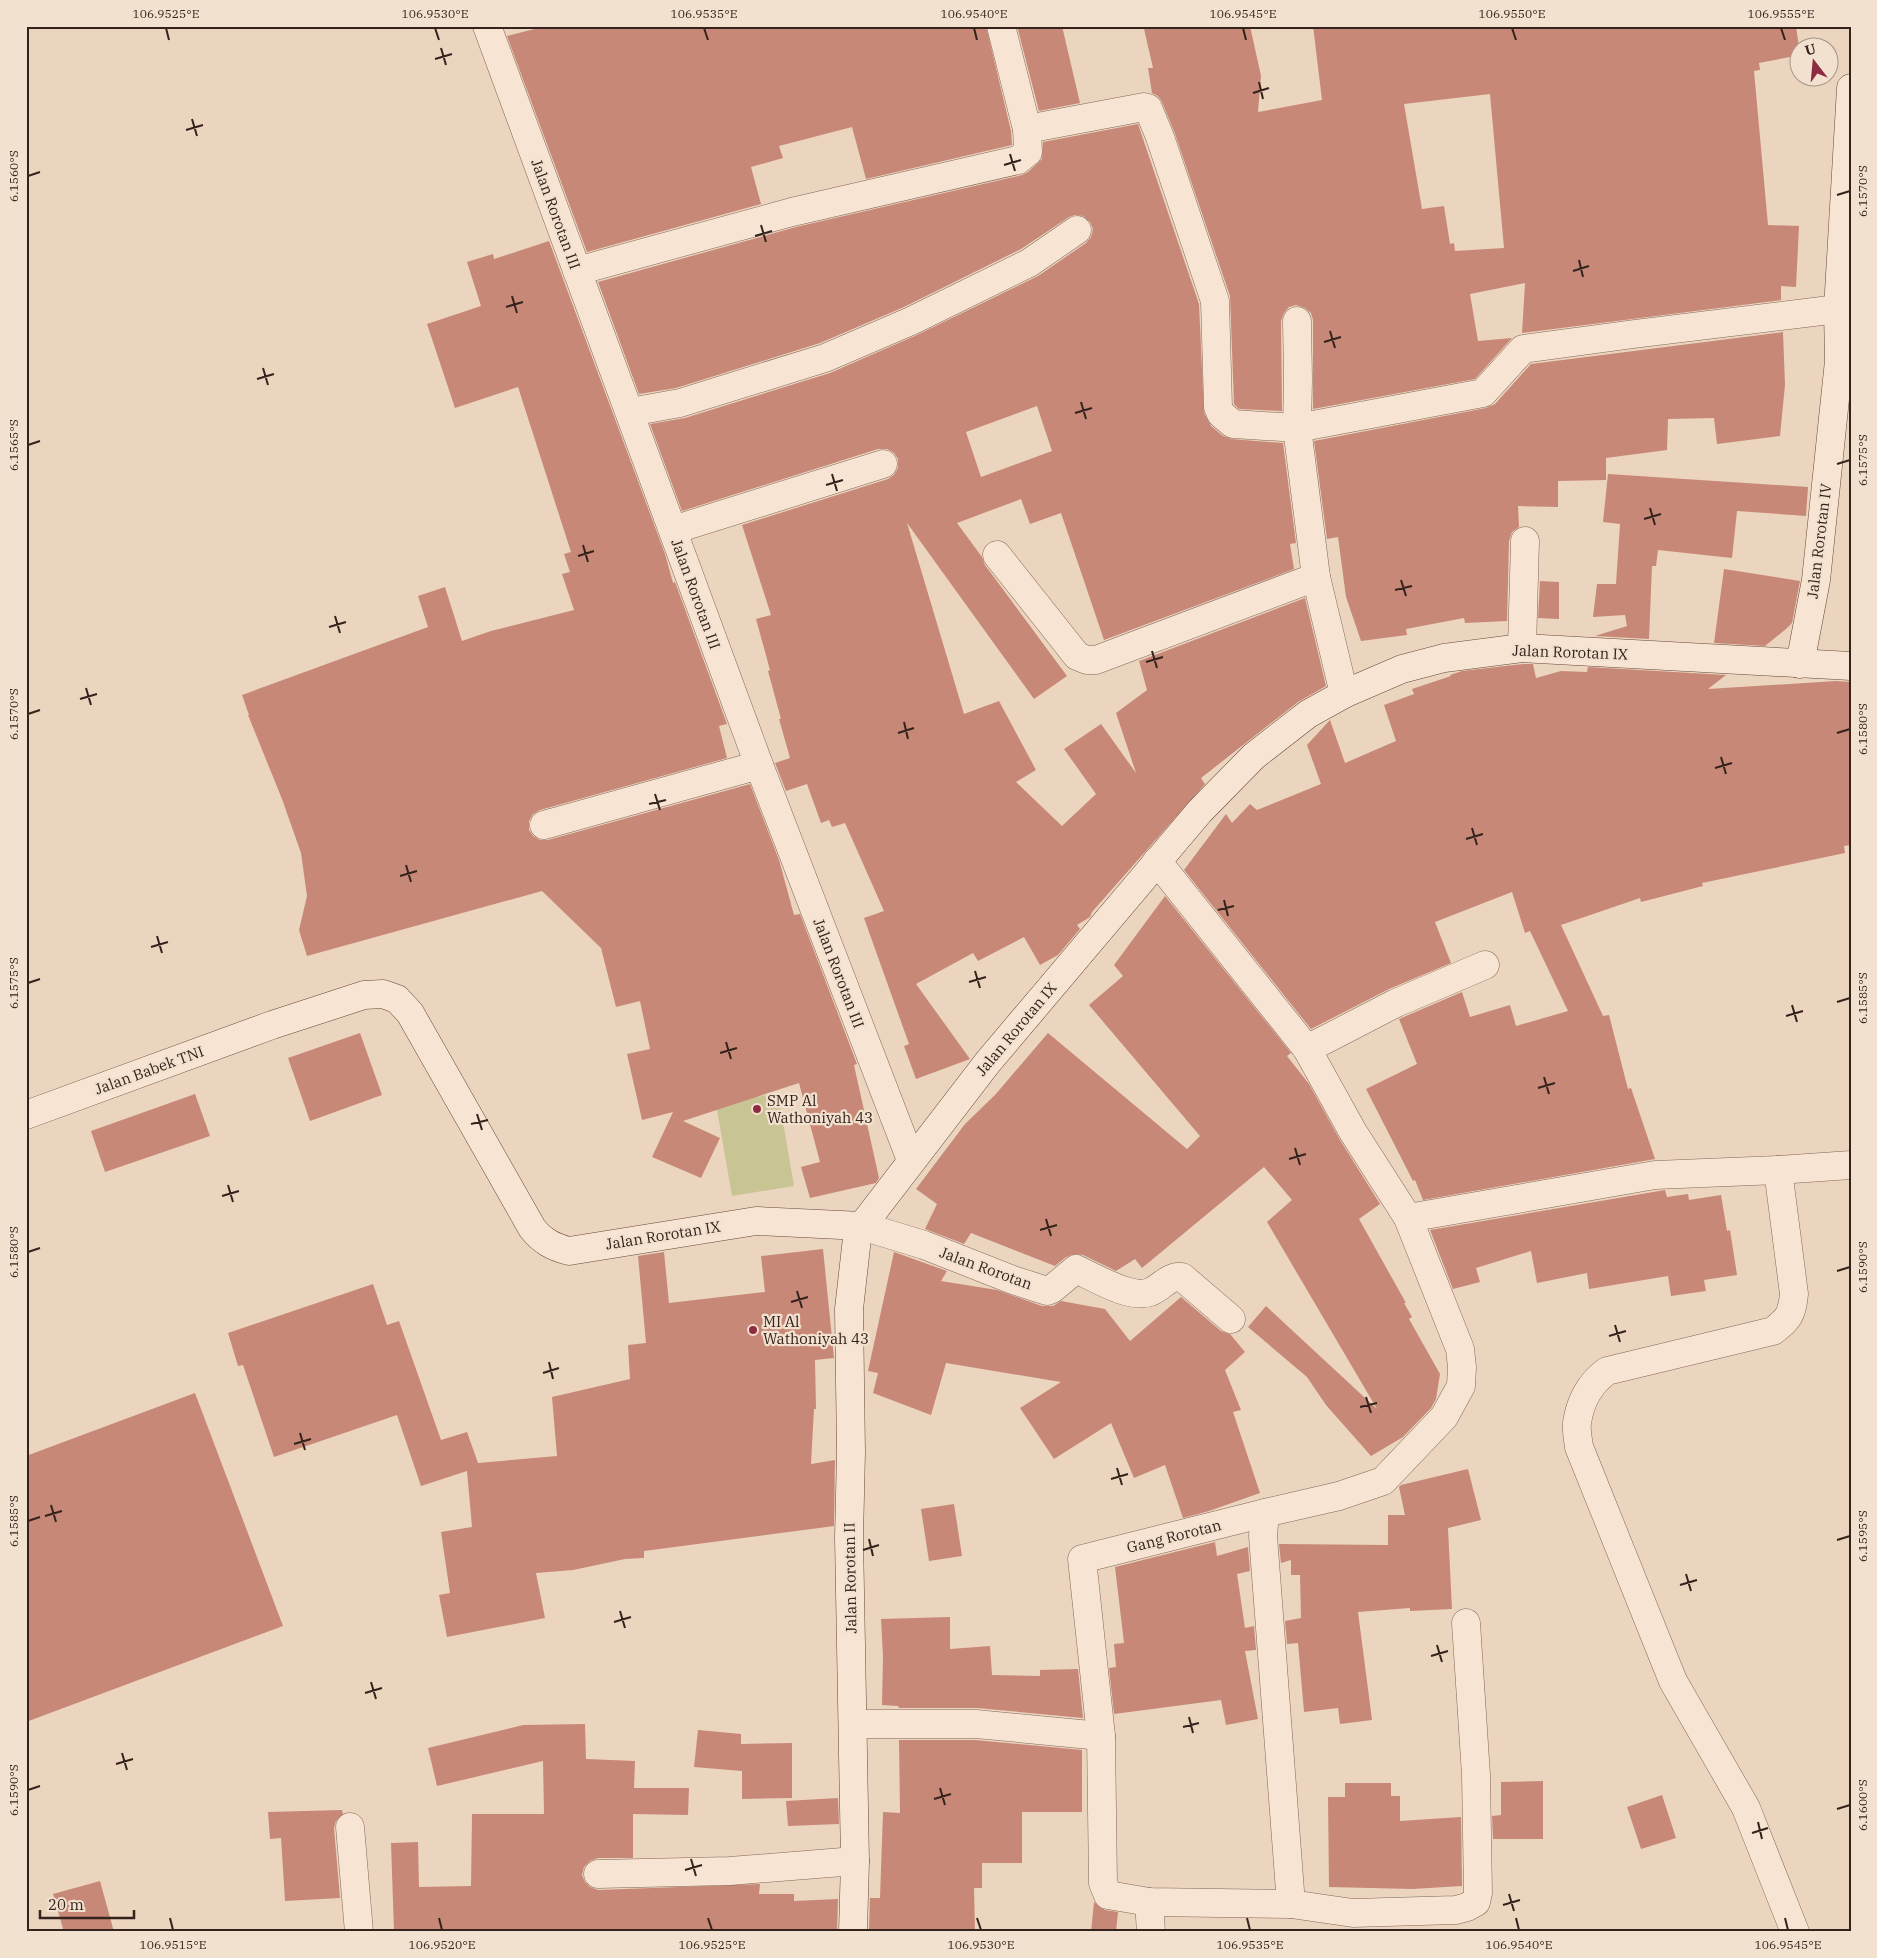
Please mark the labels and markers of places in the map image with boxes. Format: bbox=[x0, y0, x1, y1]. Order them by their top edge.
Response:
place label: SMP Al Wathoniyah 43 bbox=[767, 1091, 873, 1127]
marker: SMP Al Wathoniyah 43 bbox=[751, 1103, 763, 1115]
place label: MI Al Wathoniyah 43 bbox=[763, 1312, 869, 1348]
marker: MI Al Wathoniyah 43 bbox=[747, 1324, 759, 1336]

